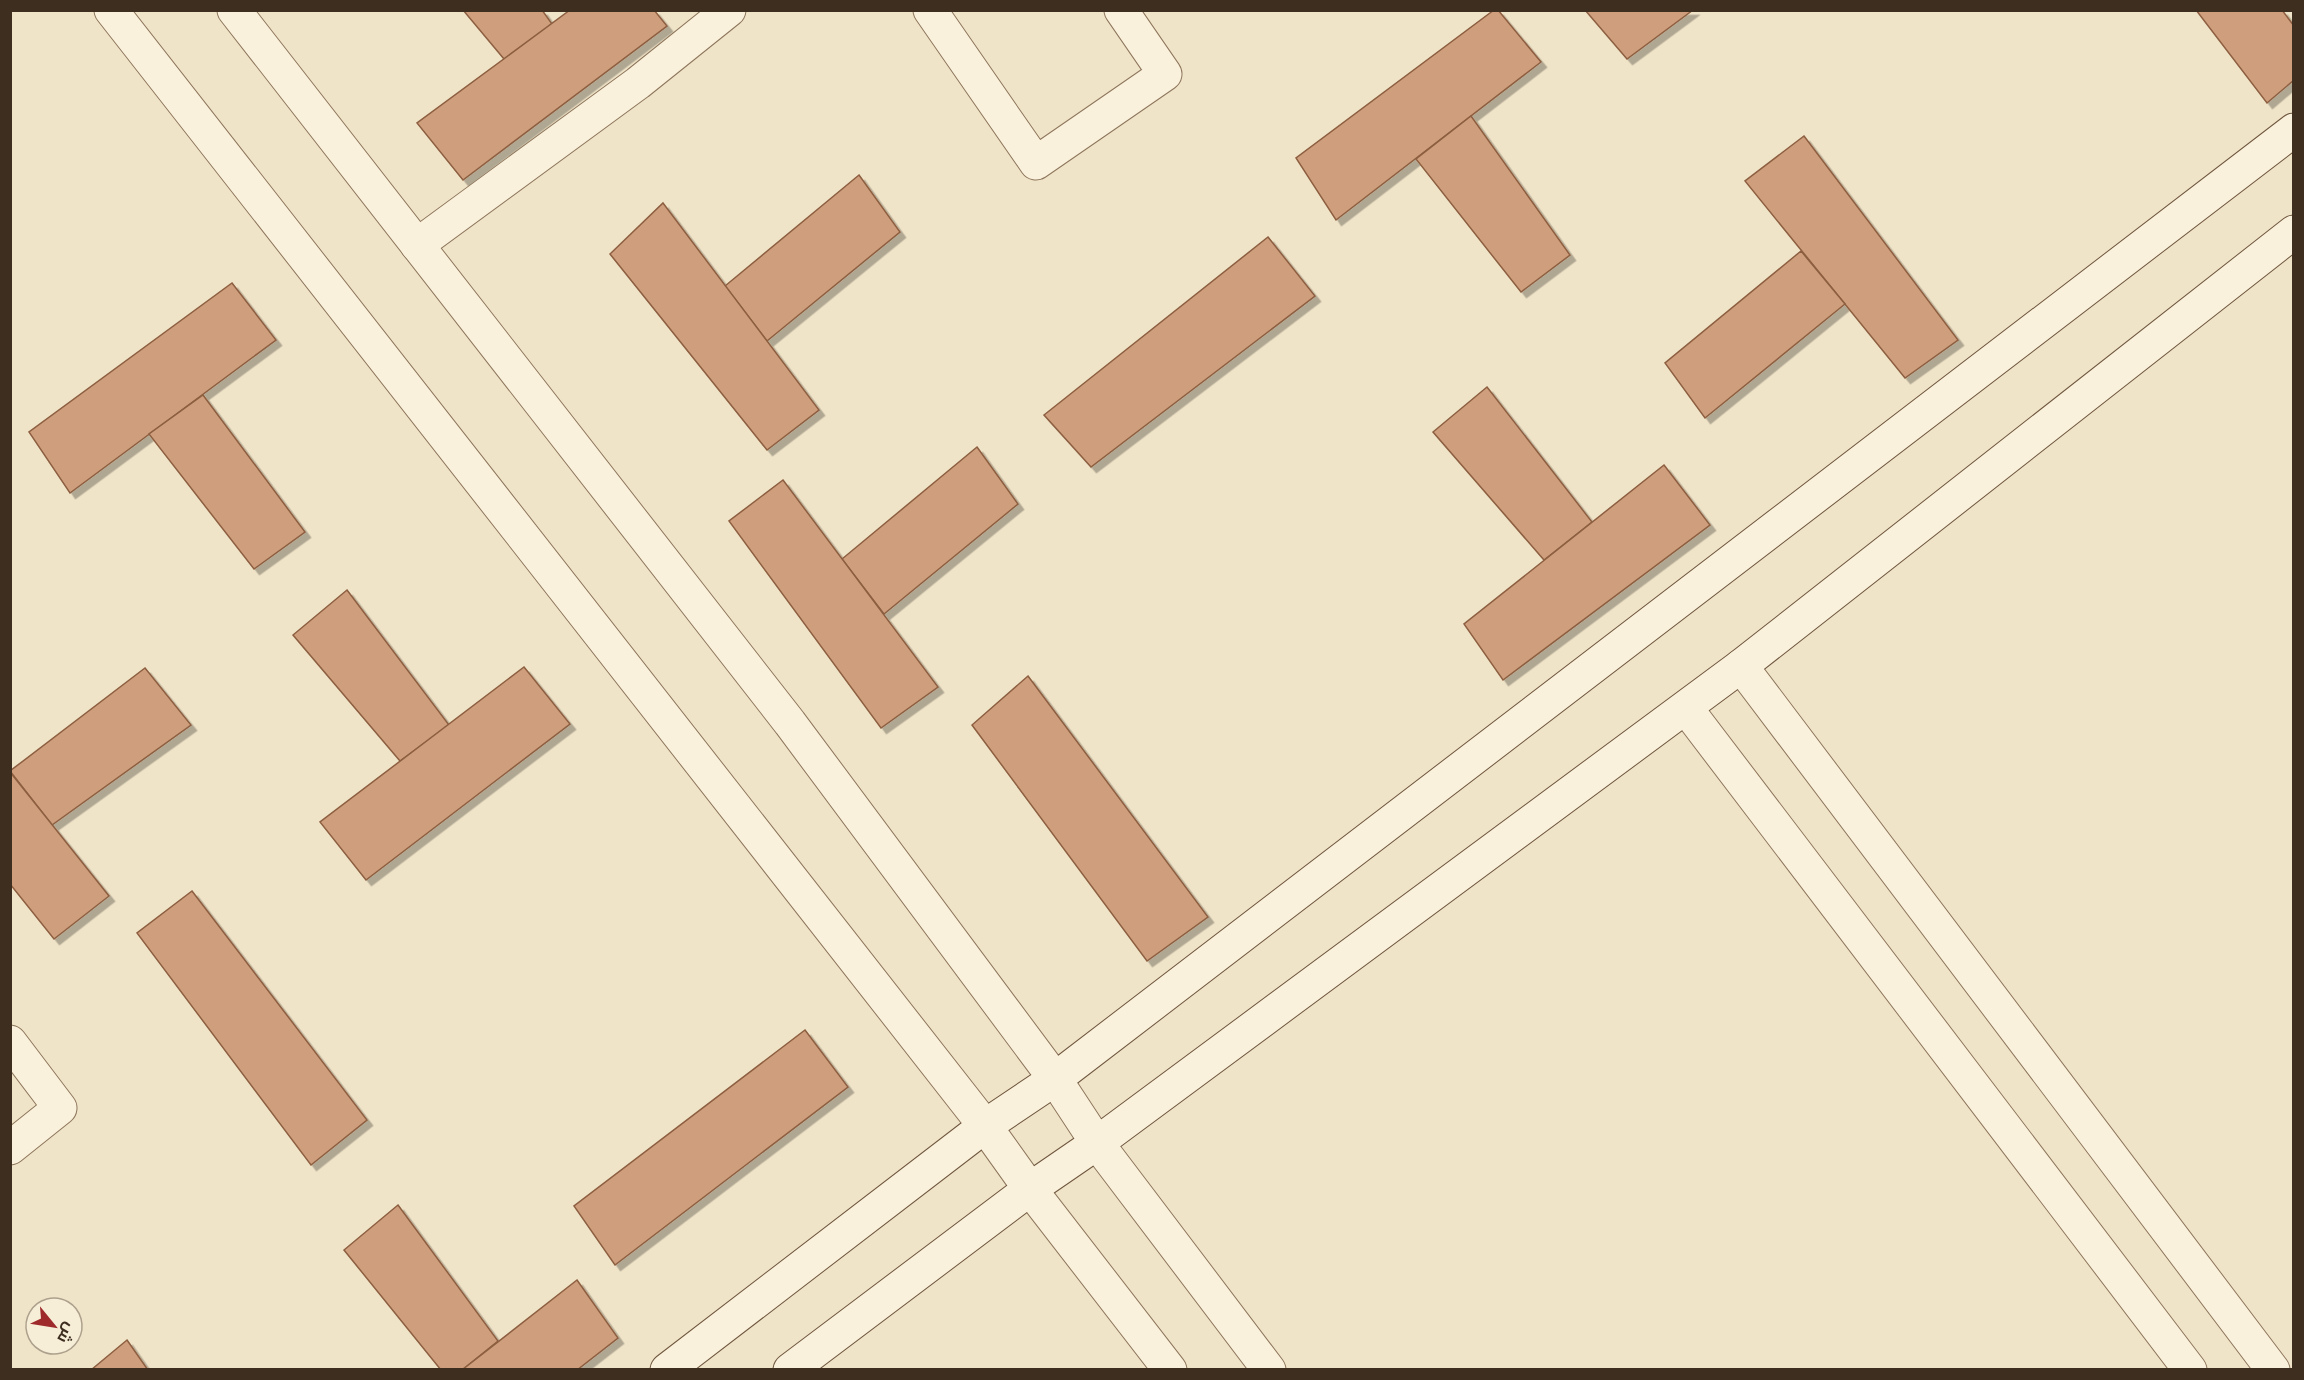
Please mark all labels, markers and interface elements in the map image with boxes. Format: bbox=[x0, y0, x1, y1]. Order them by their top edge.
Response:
north arrow bbox=[24, 1296, 84, 1356]
text: ش bbox=[53, 1320, 81, 1347]

